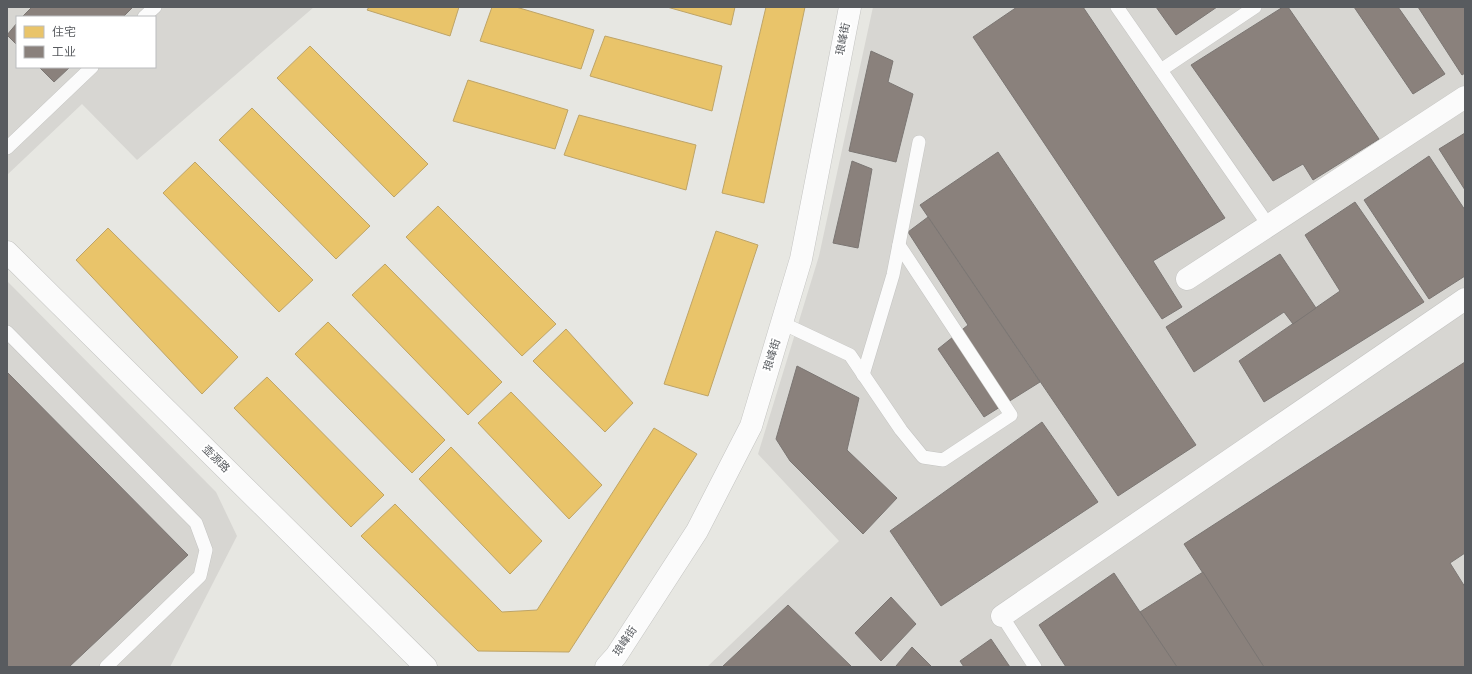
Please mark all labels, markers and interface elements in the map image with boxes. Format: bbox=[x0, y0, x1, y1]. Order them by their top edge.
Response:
legend bbox=[16, 16, 156, 68]
street label: 琅峰街 bbox=[832, 21, 854, 57]
text: 住宅 bbox=[52, 24, 76, 41]
text: 工业 bbox=[52, 44, 76, 61]
street label: 琅峰街 bbox=[760, 337, 784, 373]
street label: 壶源路 bbox=[199, 442, 233, 476]
street label: 琅峰街 bbox=[610, 623, 640, 659]

